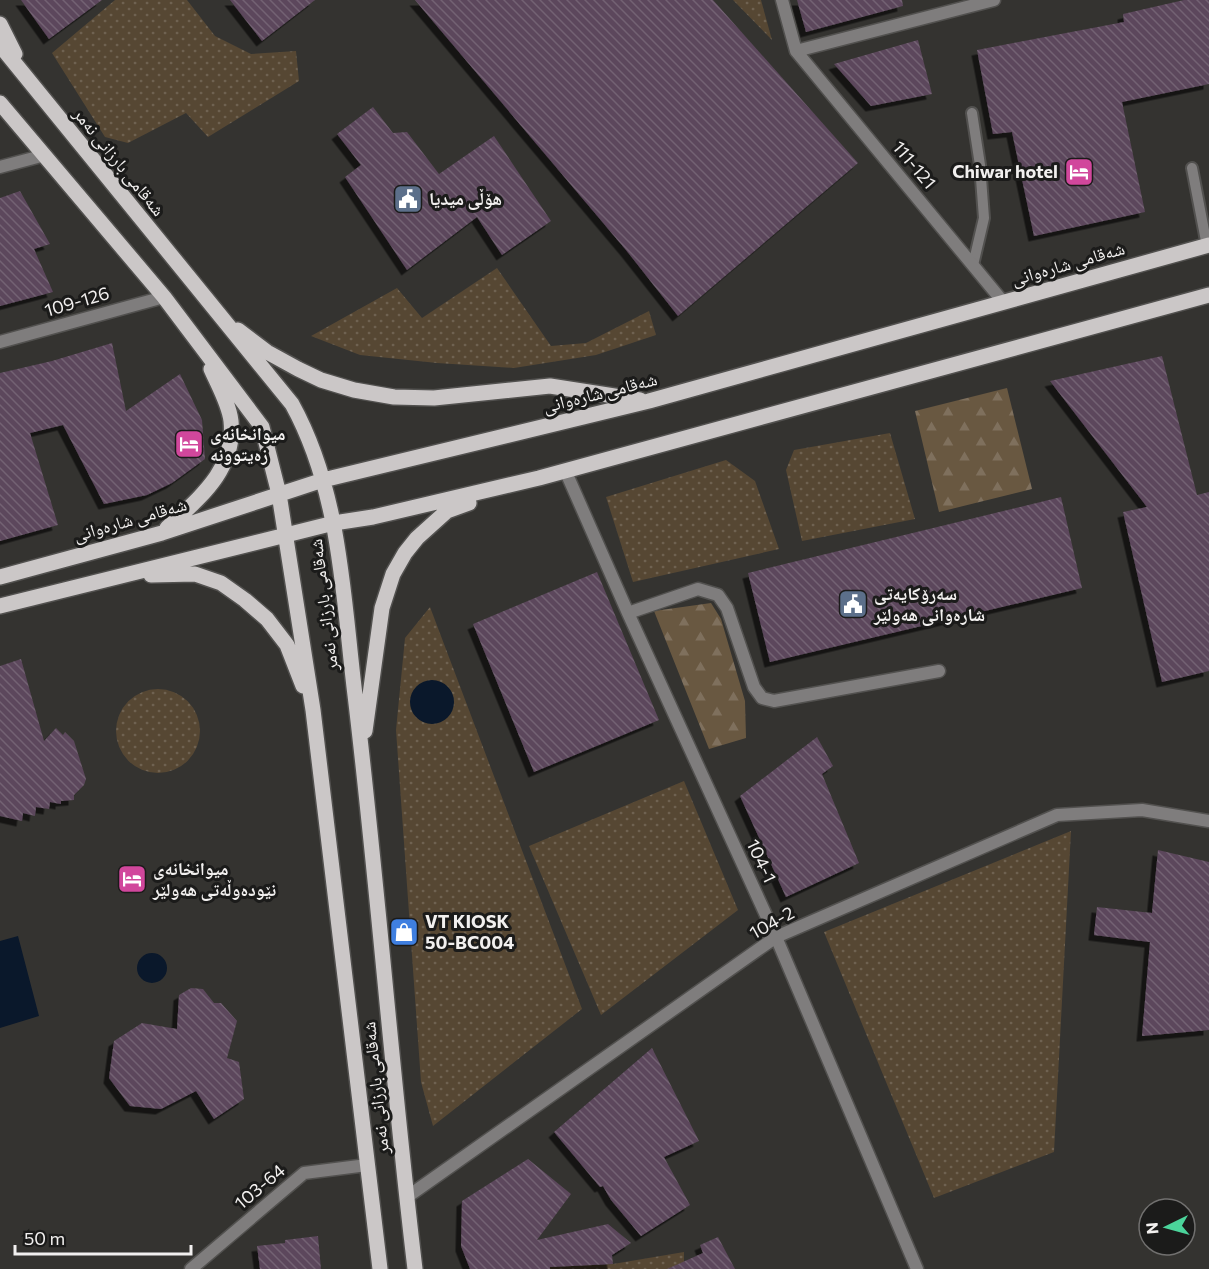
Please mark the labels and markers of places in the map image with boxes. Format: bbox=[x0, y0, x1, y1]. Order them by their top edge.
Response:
hotel icon: Chiwar hotel bbox=[1063, 156, 1095, 188]
place label: Chiwar hotel bbox=[952, 160, 1058, 182]
public building icon: هۆڵی میدیا bbox=[392, 183, 424, 215]
place label: هۆڵی میدیا bbox=[429, 187, 502, 210]
place label: میوانخانەی زەیتوونە bbox=[210, 422, 286, 465]
hotel icon: میوانخانەی زەیتوونە bbox=[173, 428, 205, 460]
place label: سەرۆکایەتی شارەوانی هەولێر bbox=[873, 582, 985, 626]
public building icon: سەرۆکایەتی شارەوانی هەولێر bbox=[837, 588, 869, 620]
place label: میوانخانەی نێودەوڵەتی هەولێر bbox=[152, 857, 276, 901]
hotel icon: میوانخانەی نێودەوڵەتی هەولێر bbox=[116, 863, 148, 895]
place label: VT KIOSK 50-BC004 bbox=[425, 910, 514, 953]
shop icon: VT KIOSK 50-BC004 bbox=[388, 916, 420, 948]

